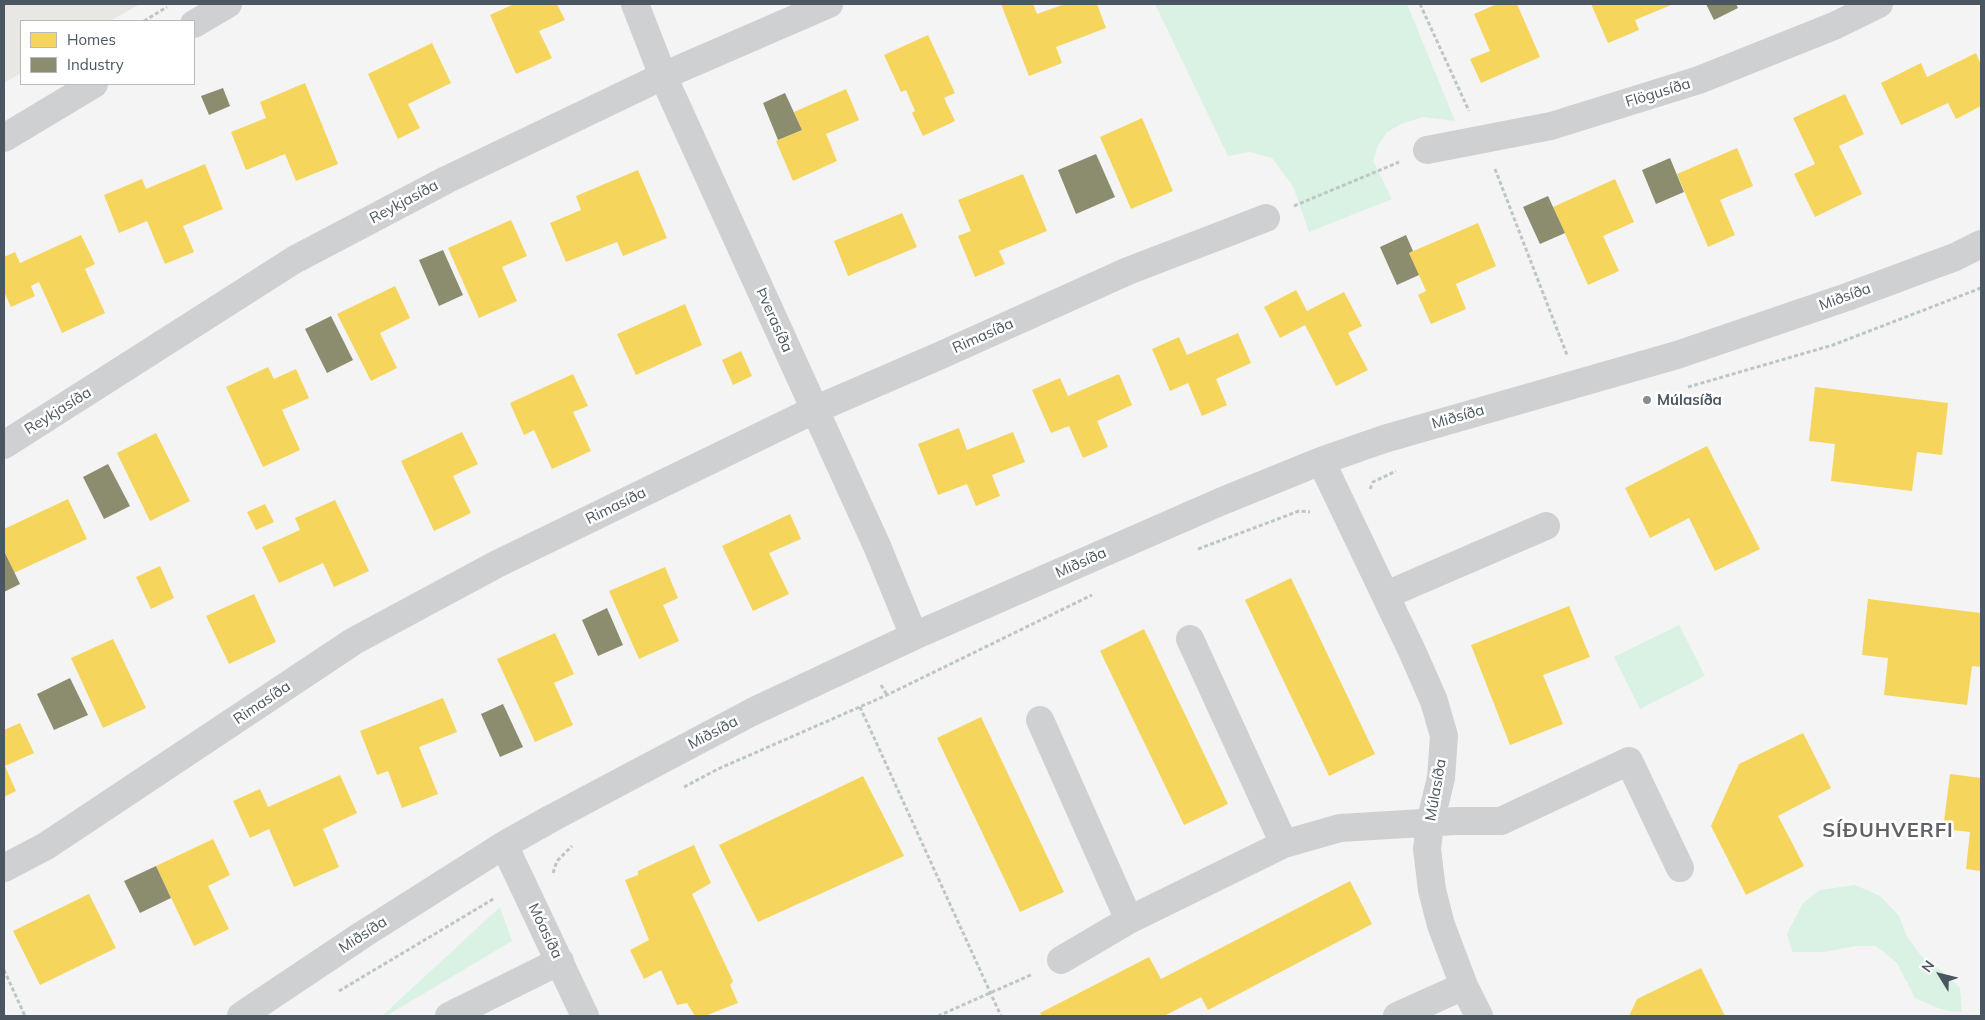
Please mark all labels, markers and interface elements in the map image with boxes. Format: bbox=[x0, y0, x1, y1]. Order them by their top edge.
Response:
legend bbox=[20, 20, 195, 85]
text: Homes bbox=[67, 30, 116, 49]
text: Industry bbox=[67, 55, 124, 74]
street label: Flögusíða bbox=[1623, 75, 1693, 111]
street label: Reykjasíða bbox=[367, 176, 441, 228]
street label: Miðsíða bbox=[1817, 279, 1873, 315]
street label: Þverasíða bbox=[752, 285, 796, 355]
street label: Rimasíða bbox=[950, 315, 1016, 357]
street label: Reykjasíða bbox=[21, 383, 95, 439]
place label: Múlasíða bbox=[1657, 391, 1722, 409]
marker: Múlasíða bbox=[1641, 394, 1653, 406]
street label: Miðsíða bbox=[1430, 401, 1486, 433]
street label: Rimasíða bbox=[583, 484, 649, 528]
street label: Miðsíða bbox=[1053, 544, 1109, 582]
street label: Rimasíða bbox=[230, 677, 294, 729]
street label: Miðsíða bbox=[685, 712, 741, 754]
street label: Múlasíða bbox=[1422, 758, 1450, 822]
district label: SÍÐUHVERFI bbox=[1821, 819, 1955, 843]
street label: Móasíða bbox=[524, 901, 566, 961]
street label: Miðsíða bbox=[336, 913, 390, 957]
north arrow bbox=[1915, 950, 1965, 1000]
text: N bbox=[1917, 957, 1938, 976]

